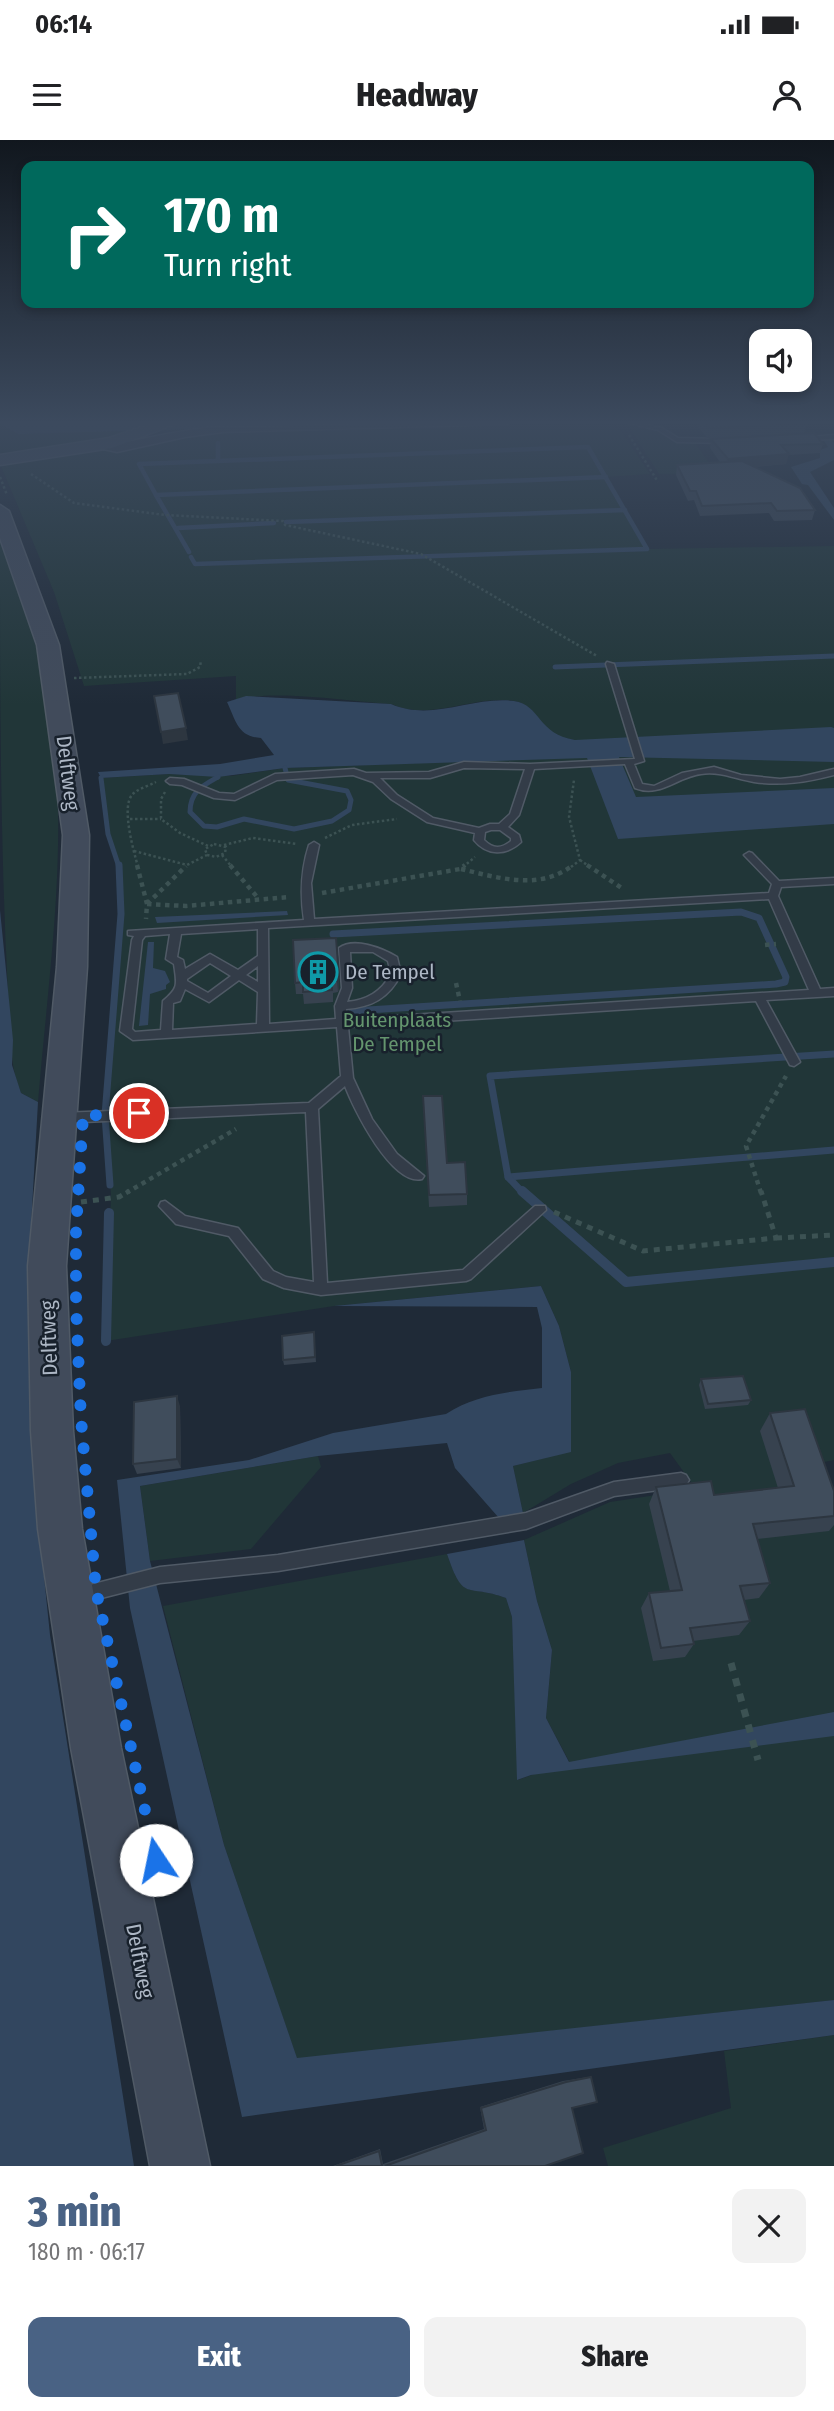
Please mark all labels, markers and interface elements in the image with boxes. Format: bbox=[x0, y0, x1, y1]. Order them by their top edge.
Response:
text: 06:14 bbox=[35, 9, 92, 40]
icon: menu bbox=[28, 76, 66, 114]
text: Headway bbox=[356, 76, 478, 114]
icon: person bbox=[768, 76, 806, 114]
text: 170 m bbox=[164, 186, 280, 245]
icon: right bbox=[49, 189, 140, 280]
text: Turn right bbox=[164, 246, 291, 284]
map controls bbox=[749, 329, 812, 392]
button: sound bbox=[749, 329, 812, 392]
street label: Delftweg bbox=[51, 734, 86, 812]
building icon: De Tempel bbox=[297, 951, 339, 993]
place label: De Tempel bbox=[345, 959, 435, 985]
park label: Buitenplaats De Tempel bbox=[343, 1007, 451, 1057]
pin bbox=[109, 1083, 169, 1143]
icon: arrive bbox=[120, 1094, 158, 1132]
street label: Delftweg bbox=[35, 1300, 63, 1376]
position arrow bbox=[119, 1823, 193, 1897]
street label: Delftweg bbox=[120, 1922, 160, 2001]
text: 3 min bbox=[28, 2187, 121, 2237]
button: close bbox=[732, 2189, 806, 2263]
text: 180 m · 06:17 bbox=[28, 2238, 145, 2266]
button: Exit bbox=[28, 2317, 410, 2397]
button: Share bbox=[424, 2317, 806, 2397]

